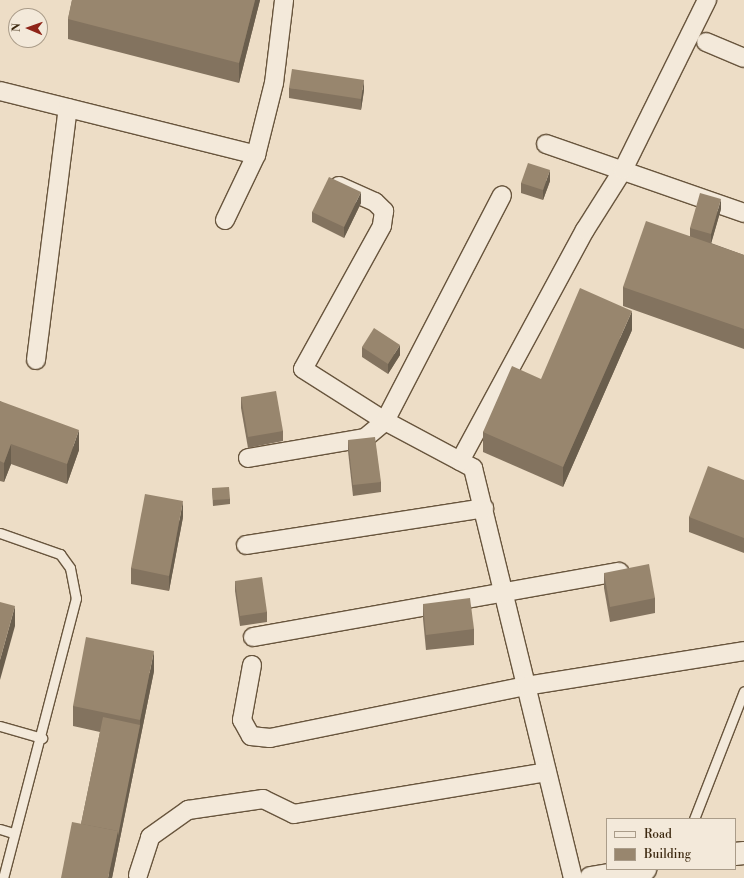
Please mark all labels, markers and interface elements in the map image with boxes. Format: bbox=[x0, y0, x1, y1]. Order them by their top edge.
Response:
north arrow bbox=[8, 8, 48, 48]
text: N bbox=[10, 23, 24, 32]
legend bbox=[606, 818, 736, 870]
text: Road bbox=[644, 827, 672, 842]
text: Building bbox=[644, 847, 691, 862]

